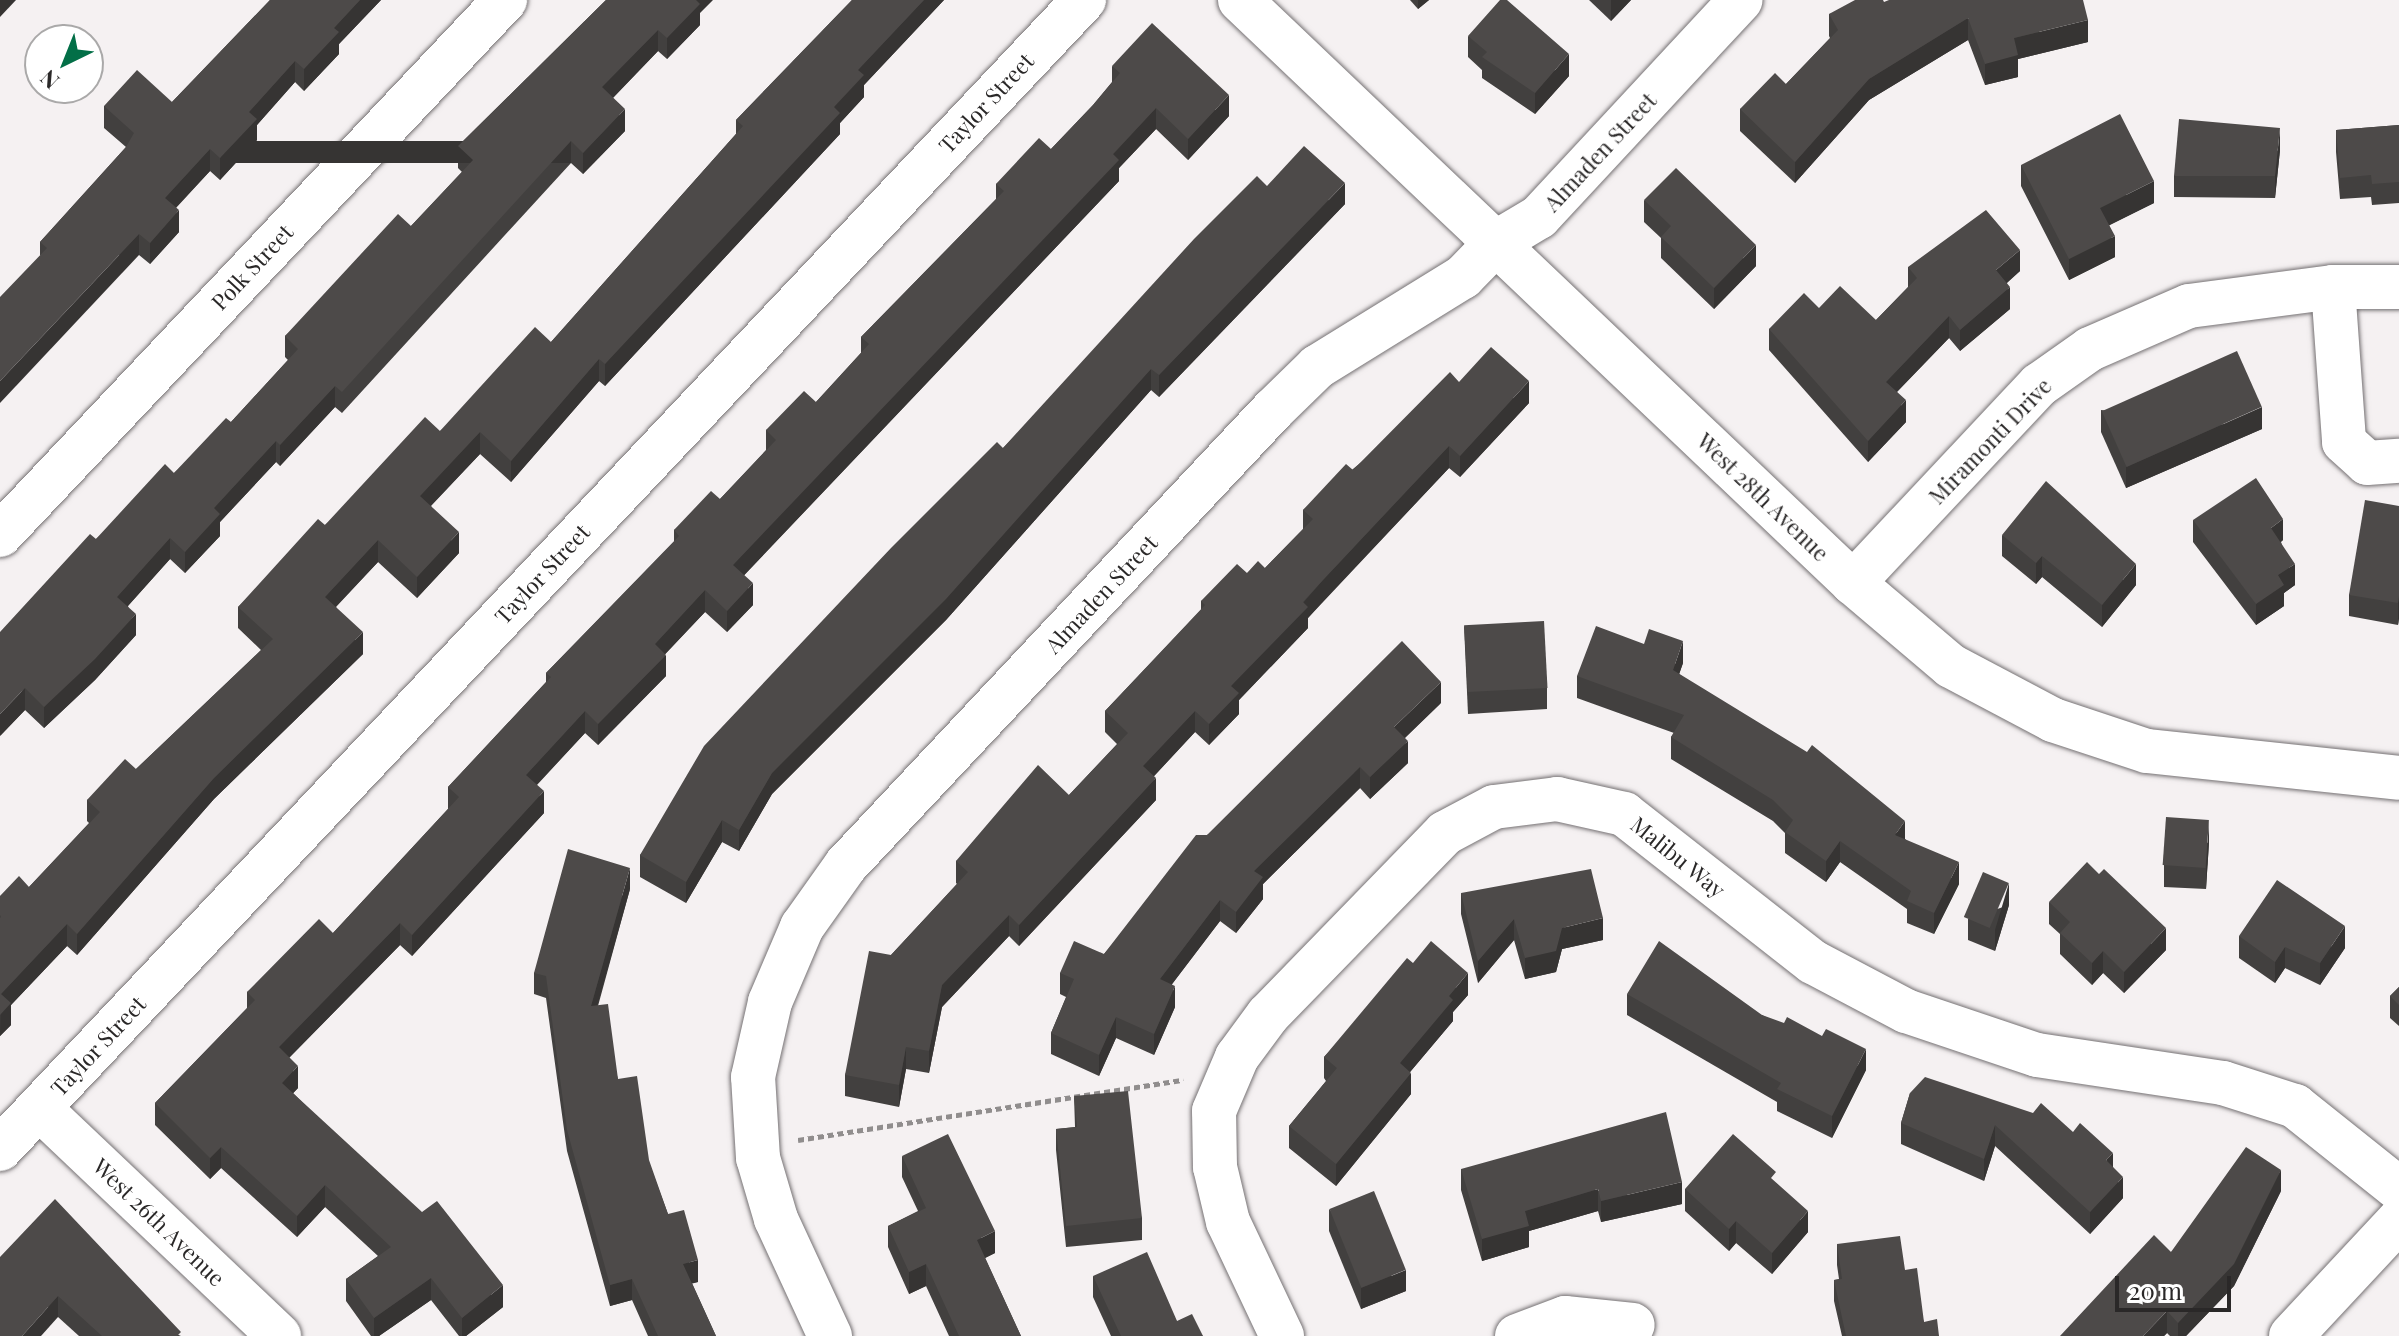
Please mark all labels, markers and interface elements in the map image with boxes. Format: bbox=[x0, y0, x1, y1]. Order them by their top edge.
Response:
north arrow bbox=[24, 24, 104, 104]
street label: Taylor Street bbox=[933, 47, 1039, 159]
text: N bbox=[33, 64, 65, 96]
street label: Almaden Street bbox=[1538, 87, 1662, 217]
street label: Polk Street bbox=[206, 219, 298, 315]
street label: Miramonti Drive bbox=[1923, 373, 2057, 509]
street label: West 28th Avenue bbox=[1691, 427, 1835, 567]
street label: Taylor Street bbox=[489, 518, 595, 630]
street label: Almaden Street bbox=[1039, 529, 1163, 659]
street label: Malibu Way bbox=[1625, 811, 1731, 903]
street label: Taylor Street bbox=[45, 990, 151, 1102]
street label: West 26th Avenue bbox=[87, 1152, 231, 1292]
scale bar bbox=[2119, 1260, 2235, 1310]
text: 20 m bbox=[2129, 1274, 2182, 1306]

